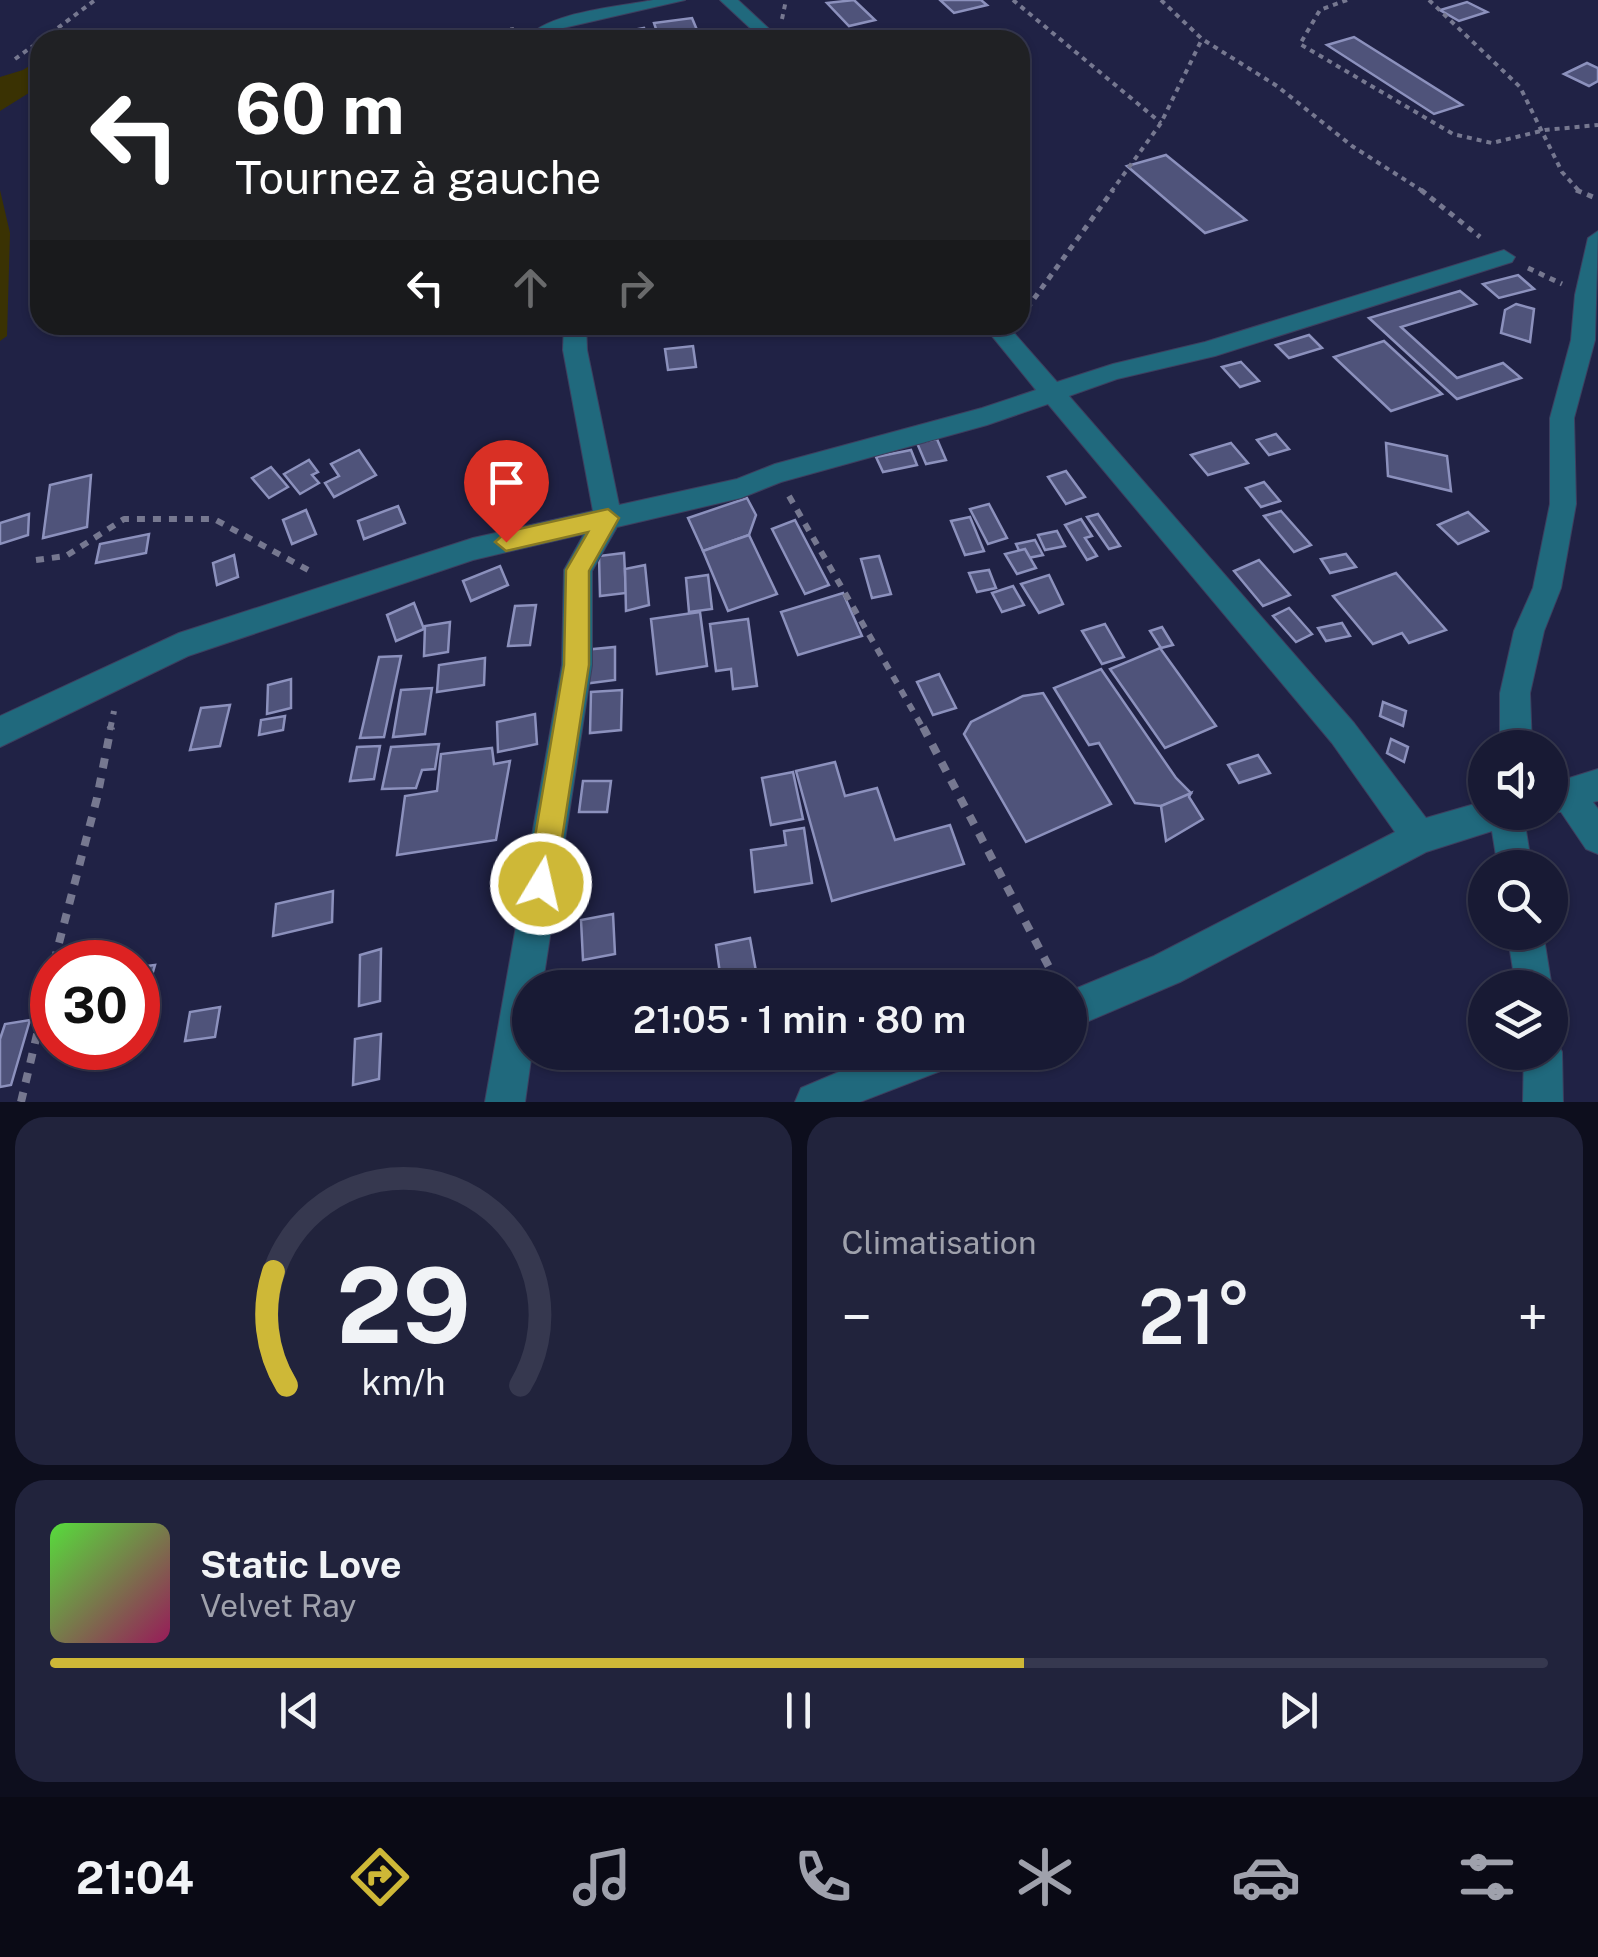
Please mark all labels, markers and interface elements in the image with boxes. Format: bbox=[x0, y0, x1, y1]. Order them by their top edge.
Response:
text: 60 m bbox=[235, 67, 405, 150]
icon: left bbox=[70, 70, 200, 200]
text: Tournez à gauche bbox=[235, 151, 601, 204]
icon: left bbox=[398, 260, 453, 315]
icon: ahead bbox=[503, 260, 558, 315]
icon: right bbox=[608, 260, 663, 315]
pin bbox=[464, 440, 549, 543]
icon: arrive bbox=[479, 455, 534, 510]
map controls bbox=[1468, 730, 1568, 1070]
button: sound bbox=[1468, 730, 1568, 830]
position arrow bbox=[489, 832, 593, 936]
button: search bbox=[1468, 850, 1568, 950]
speed limit sign: 30 bbox=[30, 940, 160, 1070]
button: layers bbox=[1468, 970, 1568, 1070]
text: 21:05 · 1 min · 80 m bbox=[633, 997, 966, 1042]
text: Climatisation bbox=[842, 1224, 1036, 1261]
text: 29 bbox=[336, 1244, 471, 1366]
text: 21° bbox=[1138, 1273, 1251, 1361]
text: − bbox=[842, 1285, 872, 1349]
text: + bbox=[1518, 1285, 1548, 1349]
text: km/h bbox=[361, 1361, 445, 1403]
text: Static Love bbox=[200, 1542, 402, 1587]
text: Velvet Ray bbox=[200, 1587, 356, 1624]
icon: previous bbox=[272, 1683, 327, 1738]
icon: pause bbox=[771, 1683, 826, 1738]
icon: next bbox=[1271, 1683, 1326, 1738]
icon: directions bbox=[345, 1842, 415, 1912]
icon: music bbox=[567, 1842, 637, 1912]
icon: phone bbox=[788, 1842, 858, 1912]
icon: climate bbox=[1010, 1842, 1080, 1912]
icon: car bbox=[1231, 1842, 1301, 1912]
icon: filters bbox=[1452, 1842, 1522, 1912]
text: 21:04 bbox=[76, 1851, 194, 1904]

